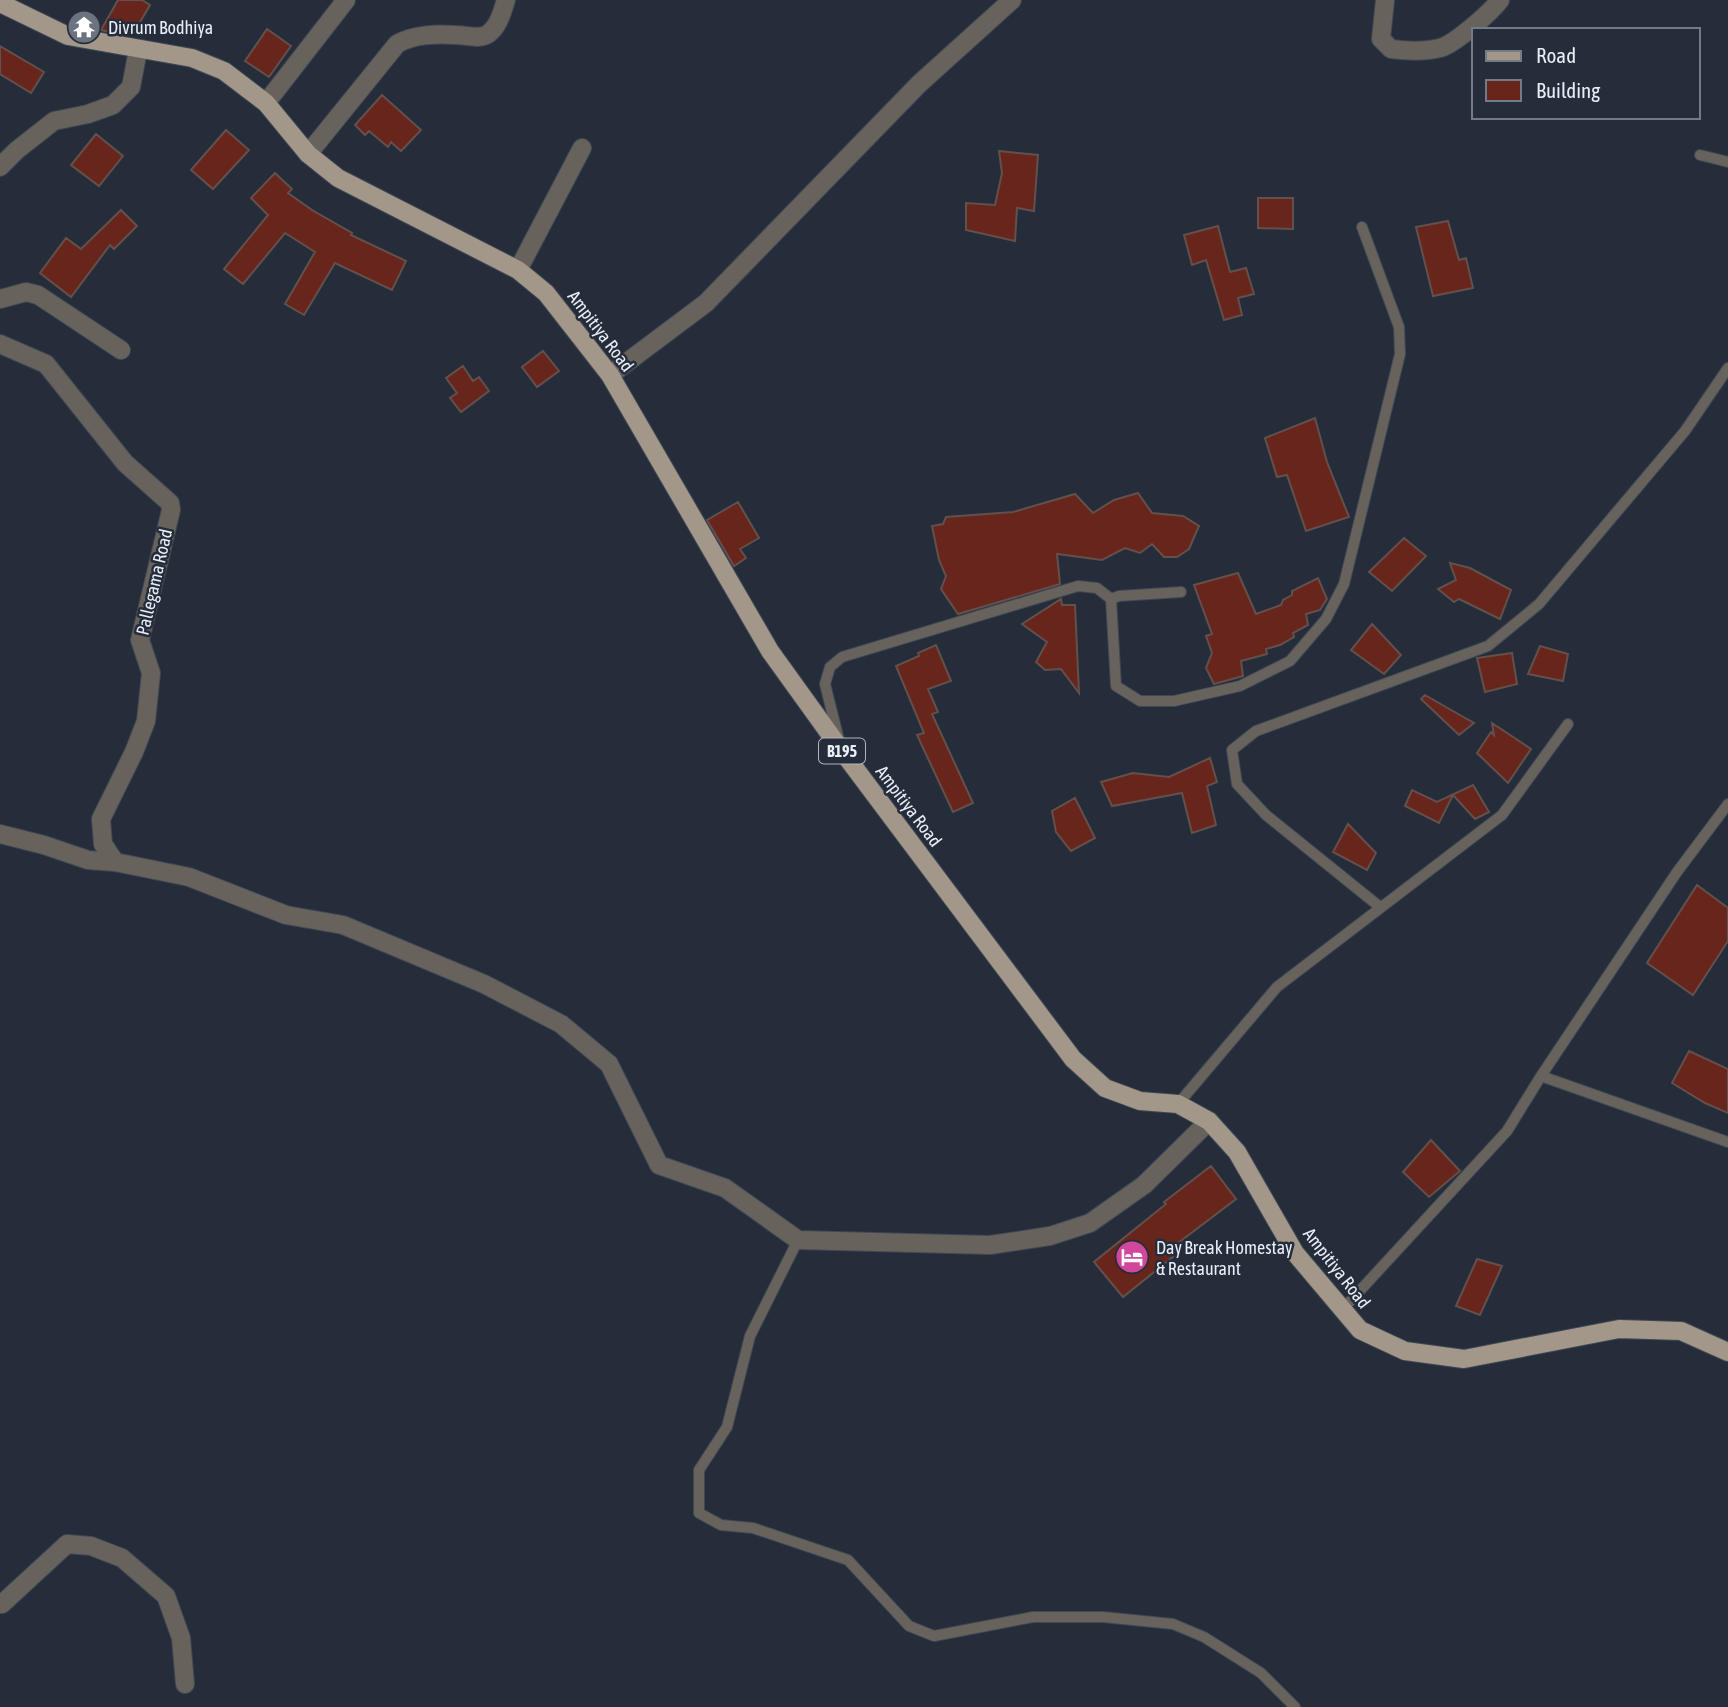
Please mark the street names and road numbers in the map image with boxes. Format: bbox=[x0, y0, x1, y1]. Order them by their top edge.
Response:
street label: Ampitiya Road bbox=[564, 286, 638, 376]
street label: Pallegama Road bbox=[132, 527, 176, 637]
road number: B195 bbox=[819, 738, 865, 764]
street label: Ampitiya Road bbox=[872, 761, 946, 851]
street label: Ampitiya Road bbox=[1299, 1224, 1375, 1312]

